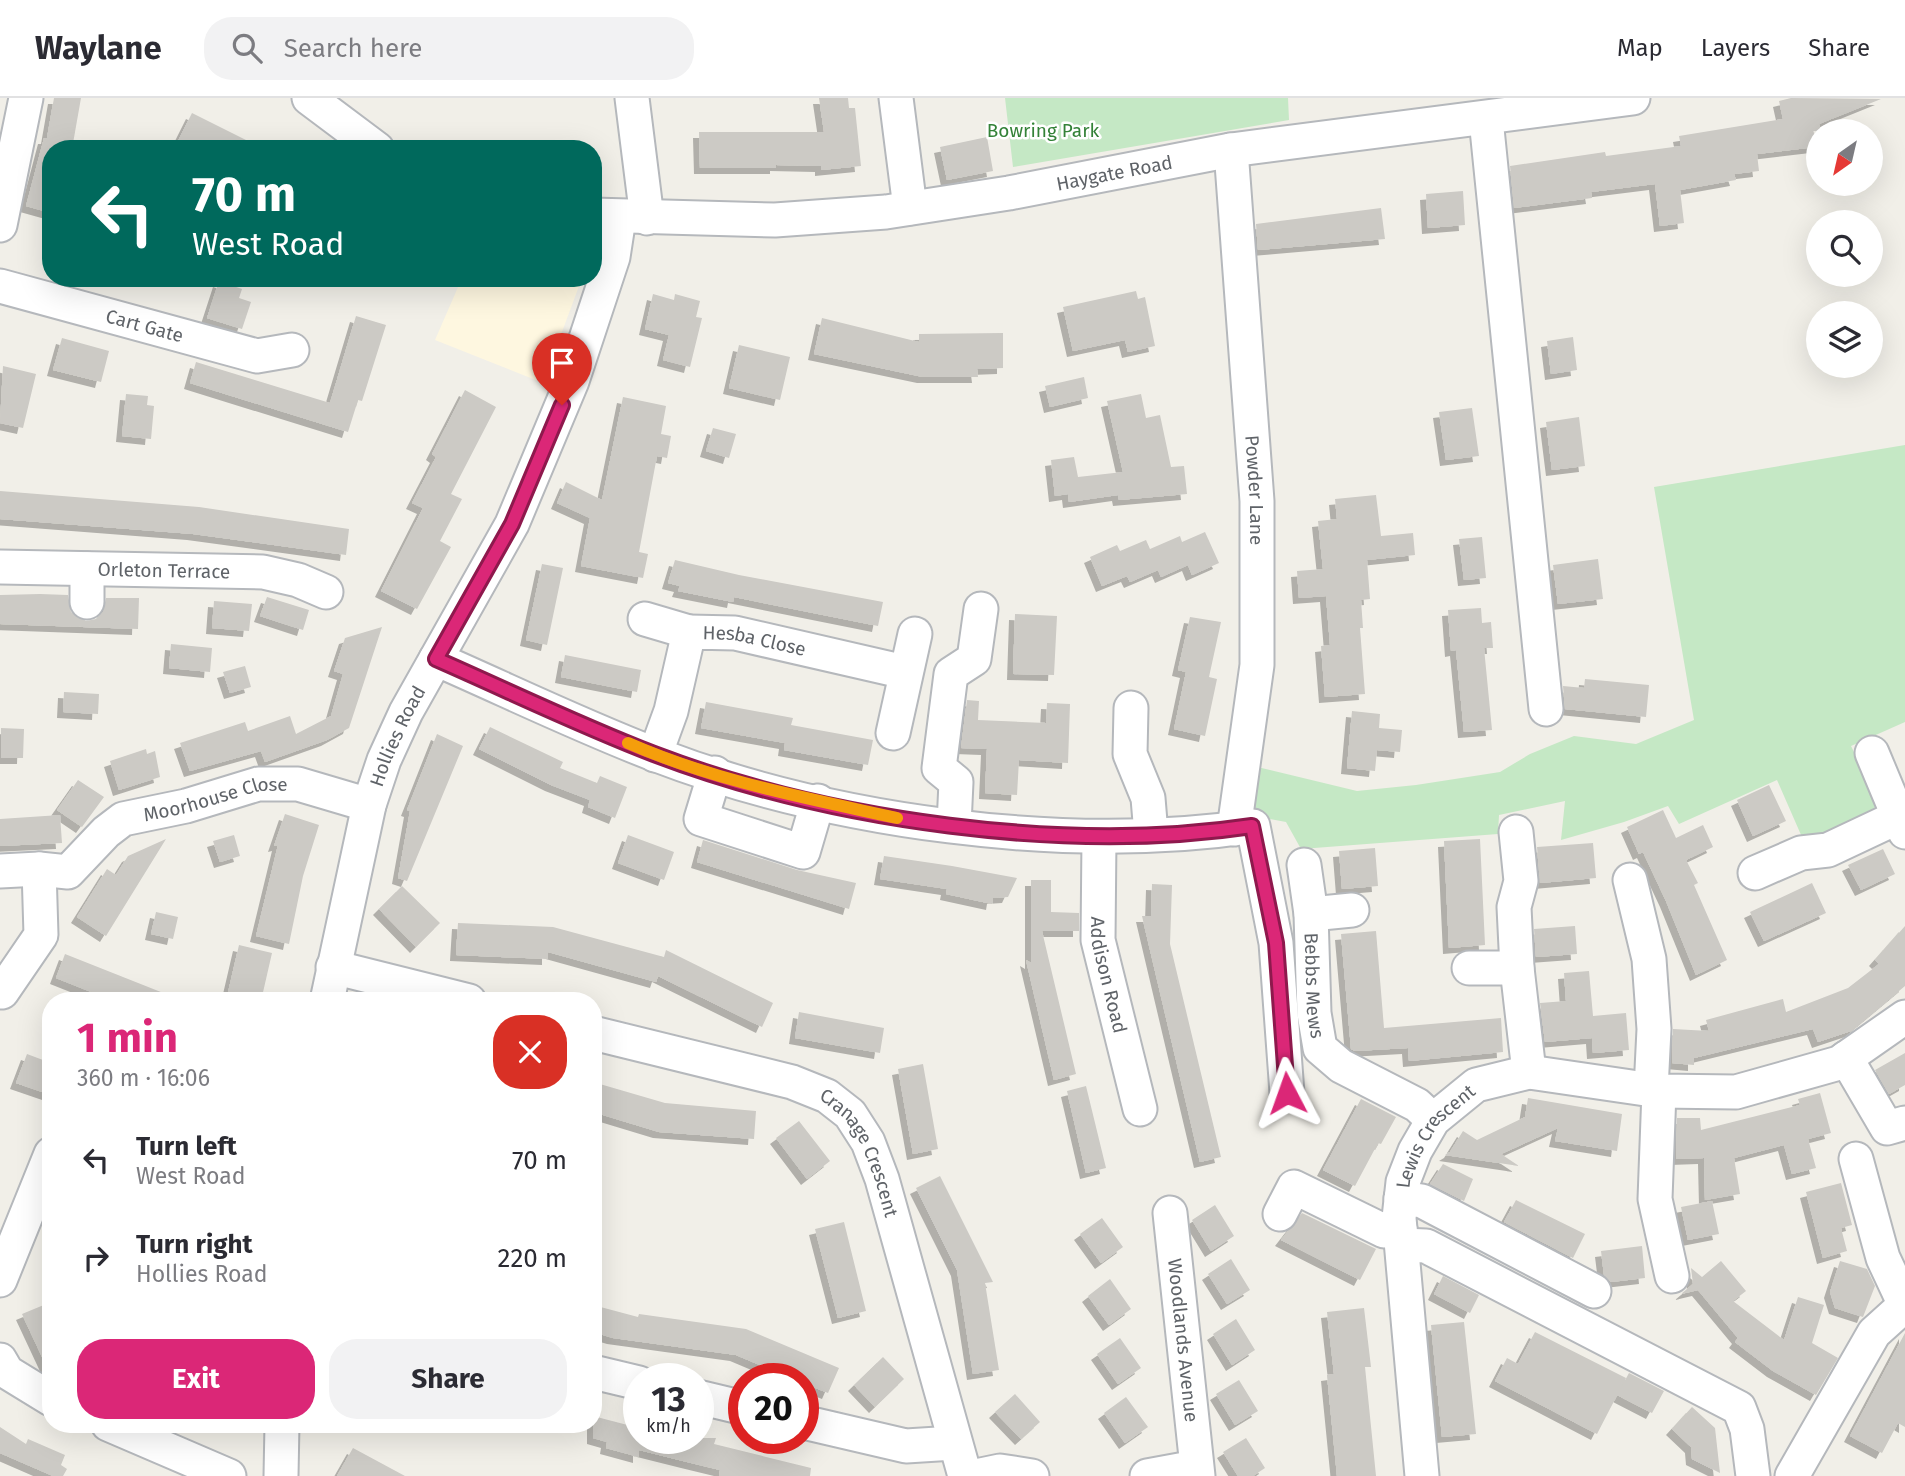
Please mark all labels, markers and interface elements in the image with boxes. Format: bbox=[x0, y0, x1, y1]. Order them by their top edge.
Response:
search box bbox=[204, 17, 694, 80]
text: Waylane bbox=[35, 28, 162, 68]
icon: search bbox=[228, 29, 266, 67]
text: Search here bbox=[284, 33, 423, 64]
text: Map bbox=[1617, 34, 1663, 62]
text: Layers bbox=[1701, 34, 1770, 62]
text: Share bbox=[1808, 34, 1870, 62]
park label: Bowring Park bbox=[987, 119, 1099, 142]
north arrow bbox=[1806, 119, 1883, 196]
map controls bbox=[1806, 119, 1883, 378]
street label: Haygate Road bbox=[1054, 150, 1174, 195]
text: 70 m bbox=[192, 165, 296, 224]
icon: left bbox=[77, 168, 168, 259]
button: search bbox=[1806, 210, 1883, 287]
text: West Road bbox=[192, 225, 344, 263]
button: layers bbox=[1806, 301, 1883, 378]
street label: Cart Gate bbox=[103, 304, 186, 347]
pin bbox=[532, 333, 592, 405]
icon: arrive bbox=[543, 344, 581, 382]
street label: Powder Lane bbox=[1241, 434, 1269, 545]
street label: Orleton Terrace bbox=[97, 557, 231, 583]
street label: Hesba Close bbox=[702, 621, 808, 660]
street label: Hollies Road bbox=[364, 681, 430, 789]
street label: Moorhouse Close bbox=[141, 773, 288, 826]
street label: Addison Road bbox=[1087, 916, 1132, 1035]
street label: Bebbs Mews bbox=[1300, 932, 1330, 1040]
text: 1 min bbox=[77, 1013, 178, 1063]
button: close bbox=[493, 1015, 567, 1089]
position arrow bbox=[1250, 1056, 1324, 1130]
text: 360 m · 16:06 bbox=[77, 1064, 210, 1092]
street label: Lewis Crescent bbox=[1391, 1079, 1480, 1189]
street label: Cranage Crescent bbox=[817, 1083, 904, 1220]
text: Turn left bbox=[136, 1131, 237, 1162]
icon: left bbox=[77, 1141, 115, 1179]
text: 70 m bbox=[512, 1145, 567, 1176]
text: West Road bbox=[136, 1162, 245, 1190]
text: Turn right bbox=[136, 1229, 253, 1260]
icon: right bbox=[77, 1239, 115, 1277]
text: 220 m bbox=[498, 1243, 567, 1274]
street label: Woodlands Avenue bbox=[1163, 1257, 1204, 1423]
text: Hollies Road bbox=[136, 1260, 267, 1288]
button: Exit bbox=[77, 1339, 315, 1419]
button: Share bbox=[329, 1339, 567, 1419]
speed limit sign: 20 bbox=[728, 1363, 819, 1454]
text: 13 bbox=[651, 1378, 686, 1420]
text: km/h bbox=[646, 1415, 691, 1437]

